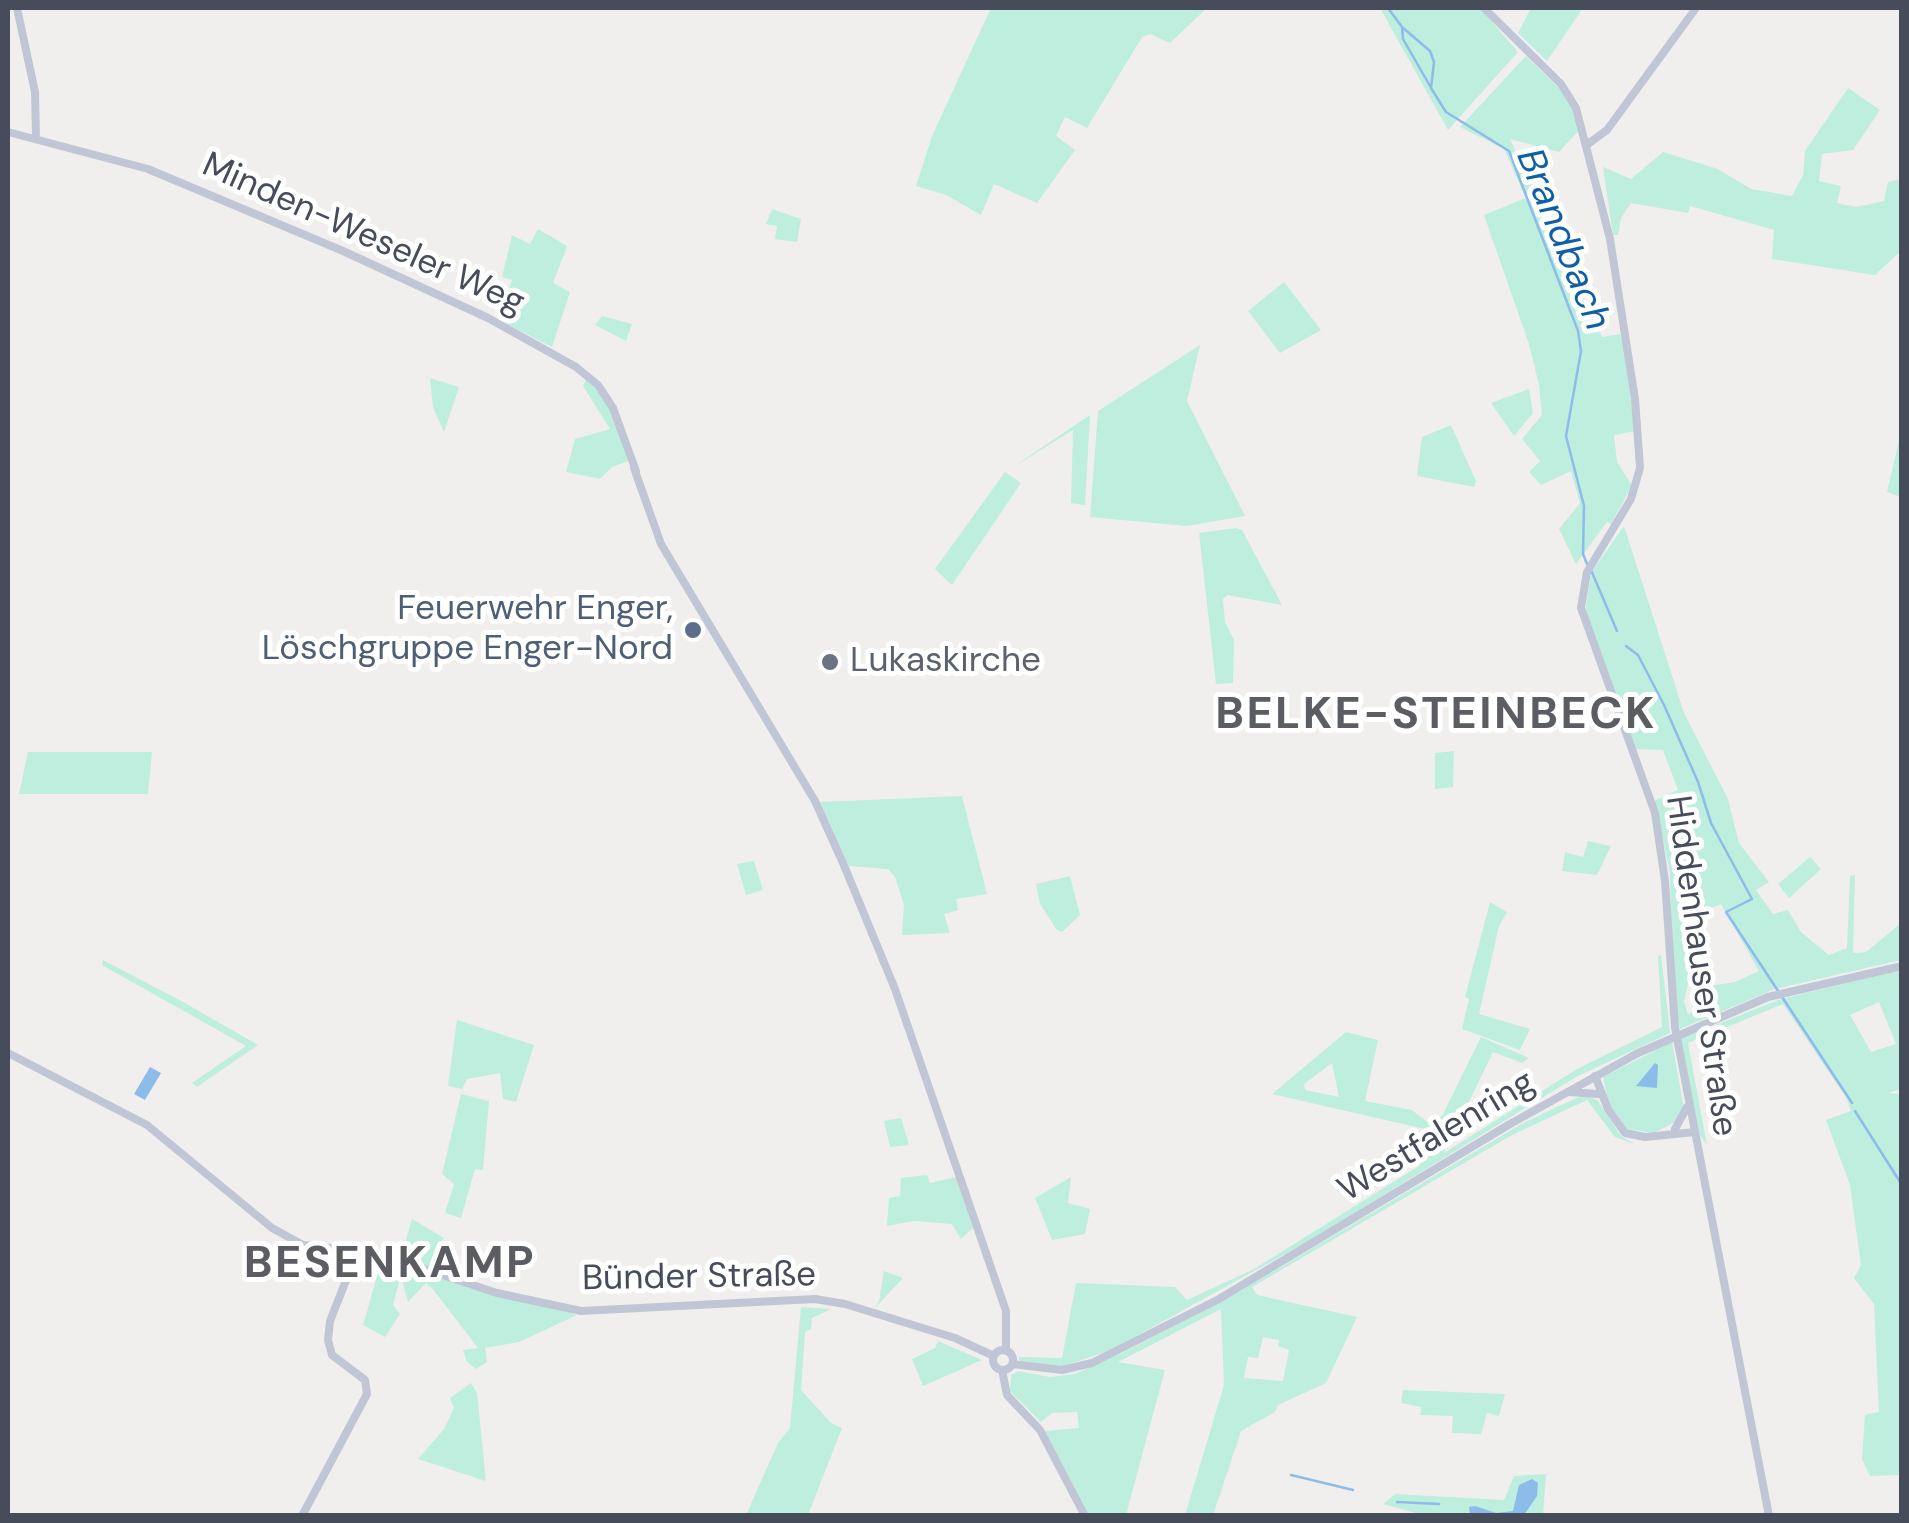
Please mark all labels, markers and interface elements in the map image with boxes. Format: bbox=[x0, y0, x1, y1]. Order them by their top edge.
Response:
water label: Brandbach bbox=[1505, 143, 1619, 337]
street label: Minden-Weseler Weg bbox=[195, 145, 531, 325]
place label: Feuerwehr Enger, Löschgruppe Enger-Nord bbox=[262, 589, 673, 671]
marker: Feuerwehr Enger, Löschgruppe Enger-Nord bbox=[682, 619, 704, 641]
place label: Lukaskirche bbox=[850, 641, 1041, 683]
marker: Lukaskirche bbox=[819, 651, 841, 673]
district label: BELKE-STEINBECK bbox=[1215, 689, 1657, 743]
street label: Hiddenhauser Straße bbox=[1655, 793, 1745, 1139]
street label: Westfalenring bbox=[1331, 1062, 1543, 1212]
district label: BESENKAMP bbox=[244, 1238, 536, 1292]
street label: Bünder Straße bbox=[582, 1255, 816, 1301]

